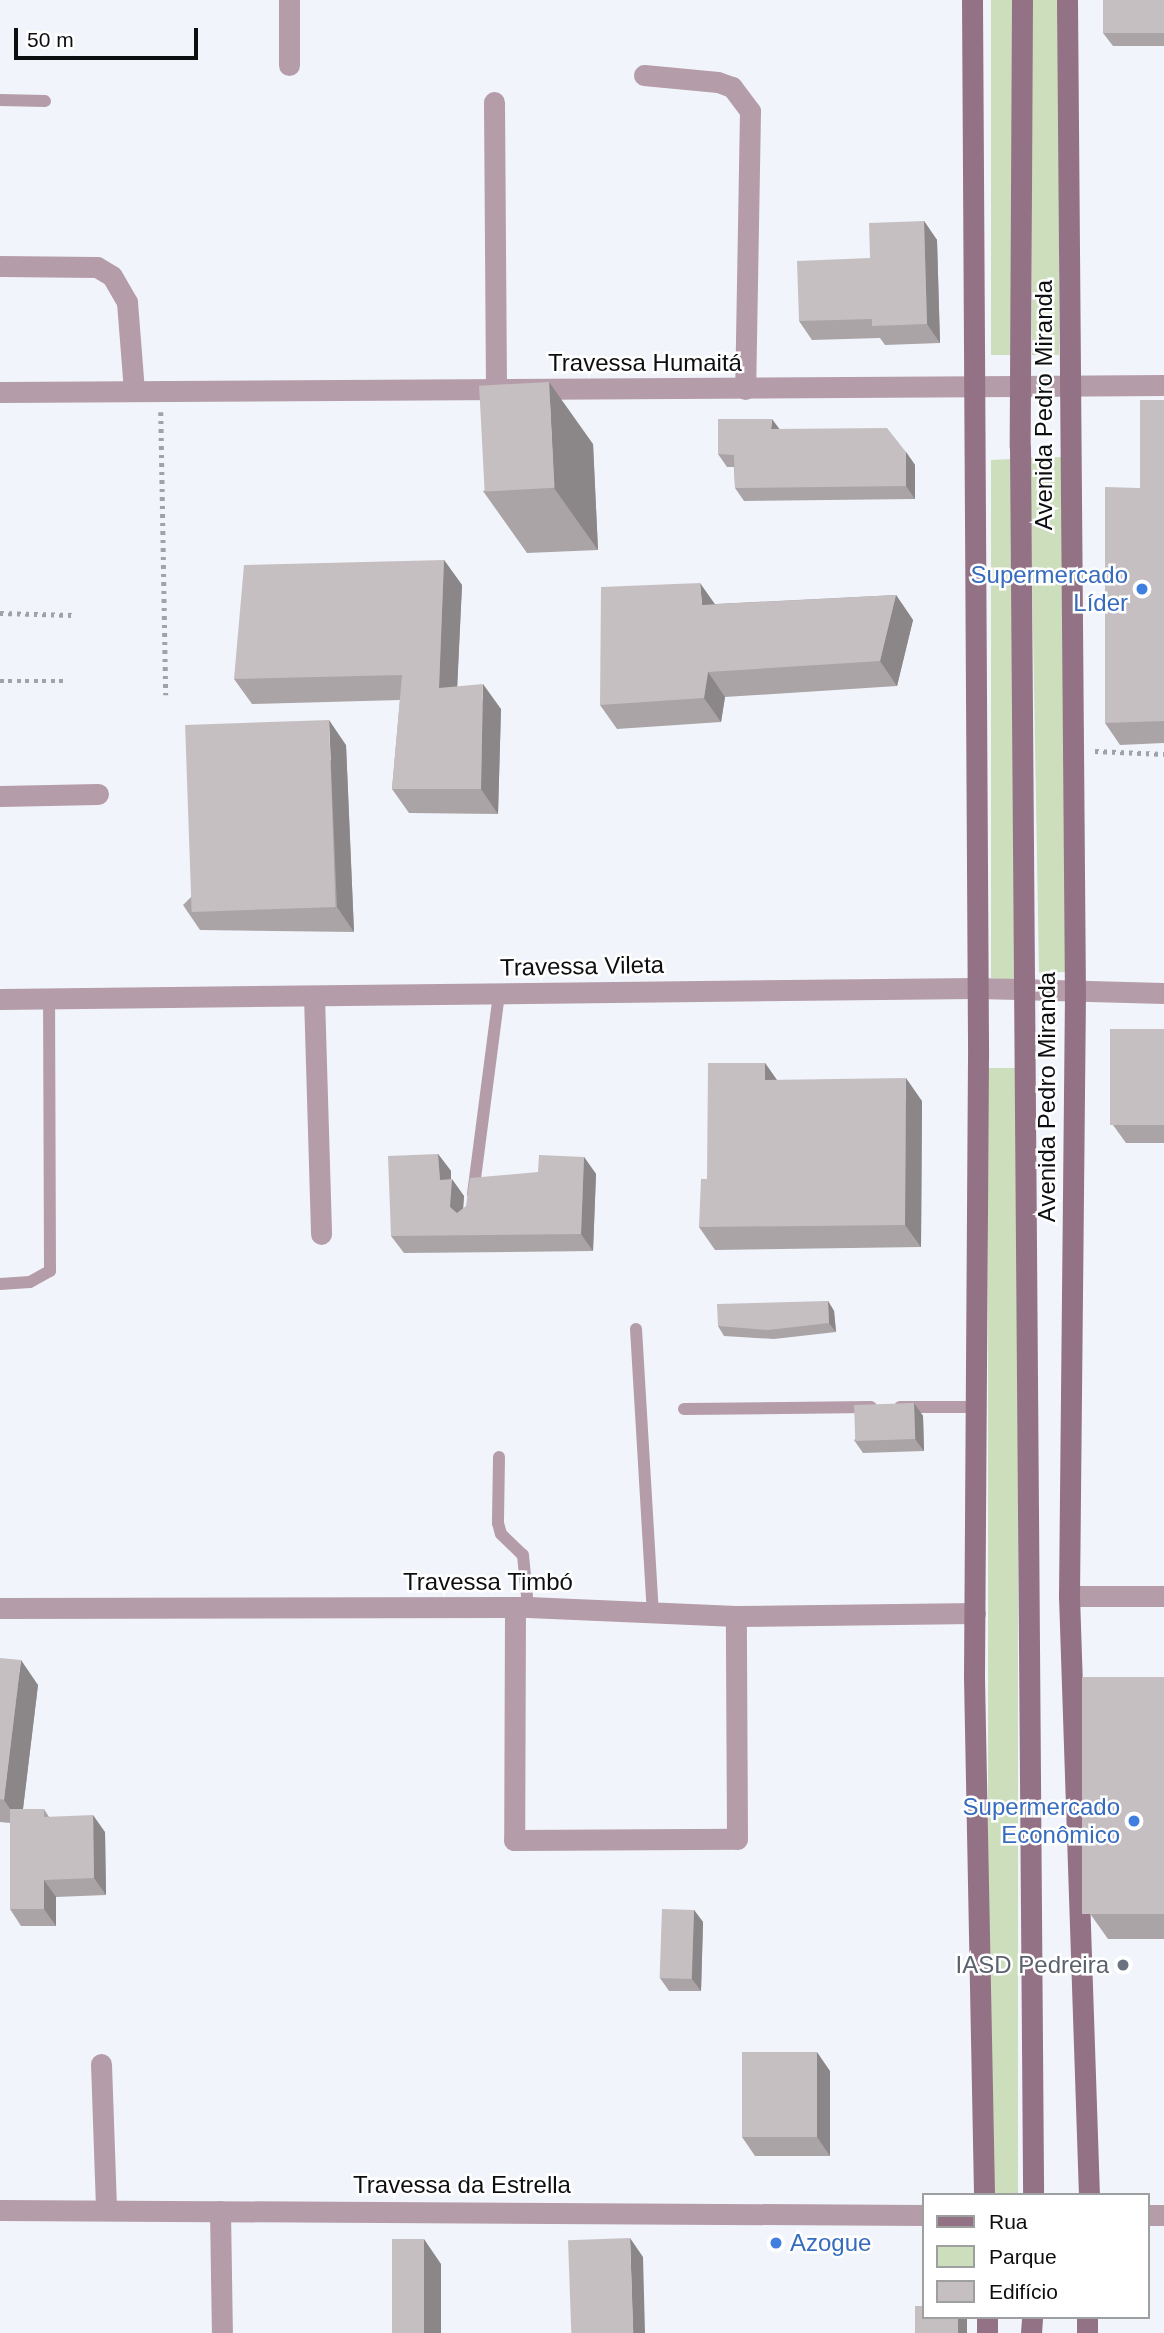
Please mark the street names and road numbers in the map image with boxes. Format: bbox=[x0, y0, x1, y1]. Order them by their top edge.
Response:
street label: Avenida Pedro Miranda bbox=[1030, 280, 1058, 530]
street label: Travessa Humaitá bbox=[548, 349, 742, 377]
street label: Travessa Vileta bbox=[500, 950, 664, 982]
street label: Avenida Pedro Miranda bbox=[1033, 972, 1061, 1222]
street label: Travessa Timbó bbox=[403, 1568, 573, 1596]
street label: Travessa da Estrella bbox=[353, 2171, 571, 2199]

